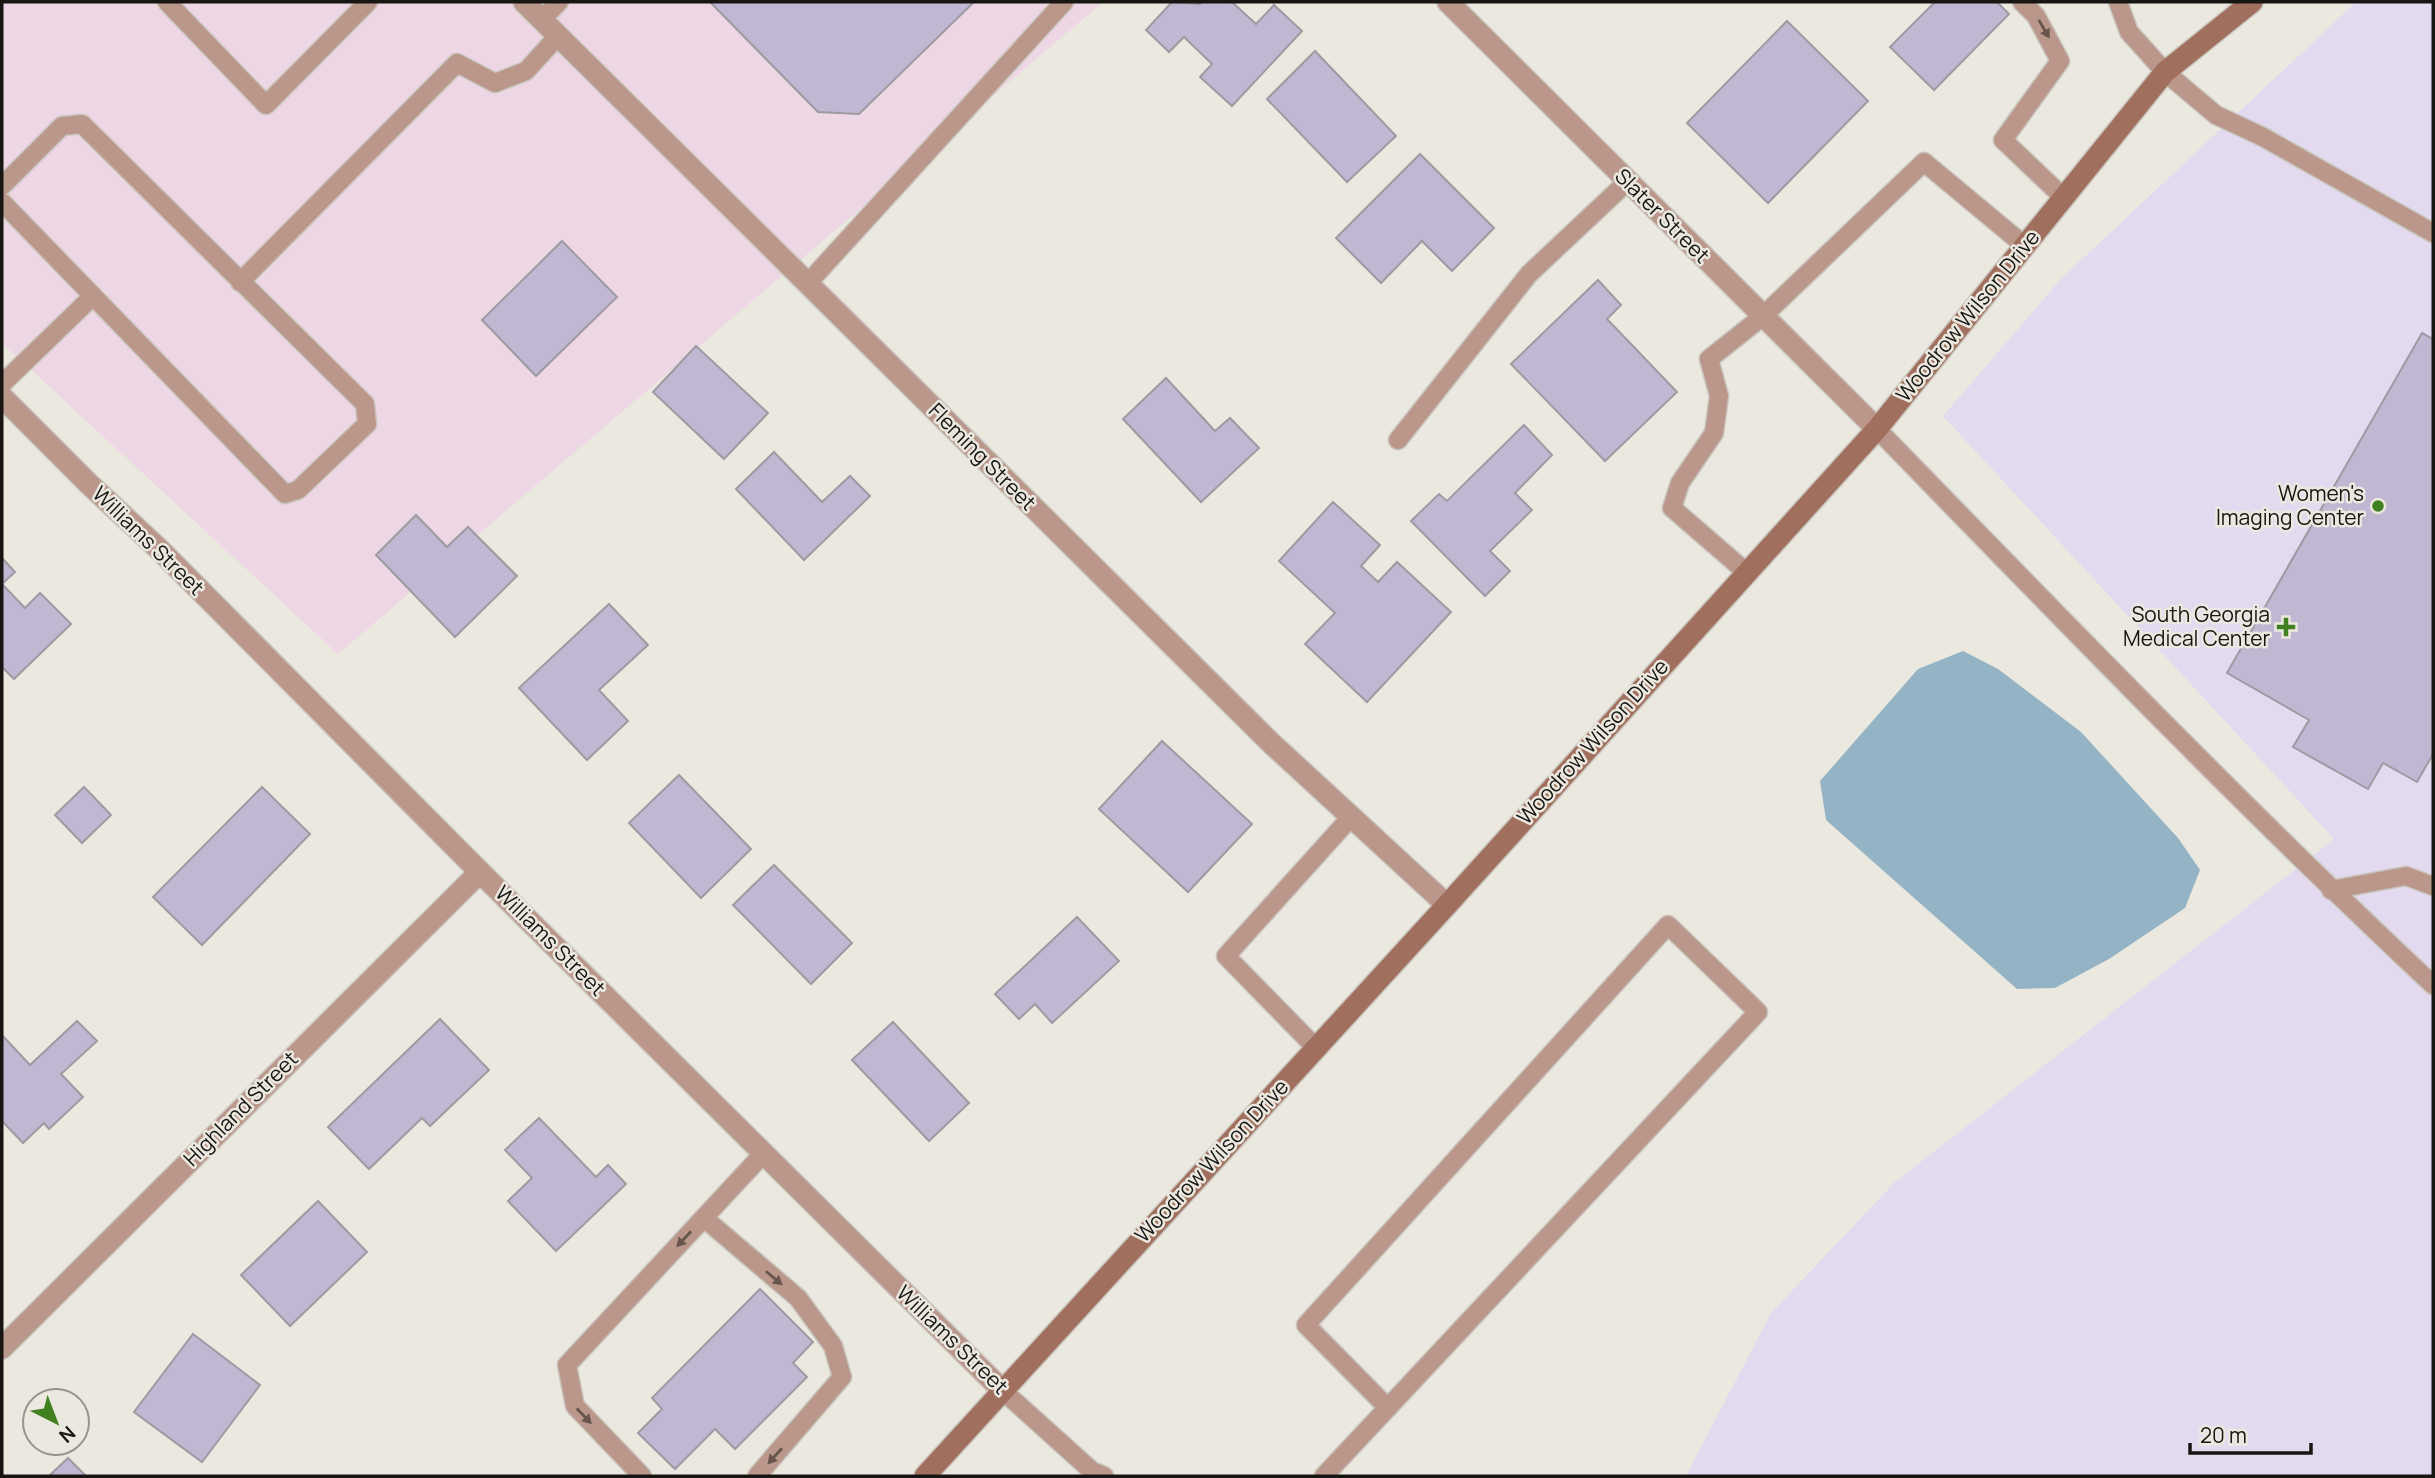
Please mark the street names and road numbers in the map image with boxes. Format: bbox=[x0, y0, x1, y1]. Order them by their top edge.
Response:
street label: Slater Street bbox=[1609, 162, 1716, 269]
street label: Woodrow Wilson Drive bbox=[1889, 224, 2045, 407]
street label: Fleming Street bbox=[923, 397, 1042, 516]
street label: Williams Street bbox=[87, 480, 211, 601]
street label: Woodrow Wilson Drive bbox=[1510, 653, 1674, 830]
street label: Williams Street bbox=[489, 879, 612, 1002]
street label: Highland Street bbox=[177, 1045, 304, 1172]
street label: Woodrow Wilson Drive bbox=[1128, 1073, 1294, 1248]
street label: Williams Street bbox=[891, 1279, 1015, 1400]

